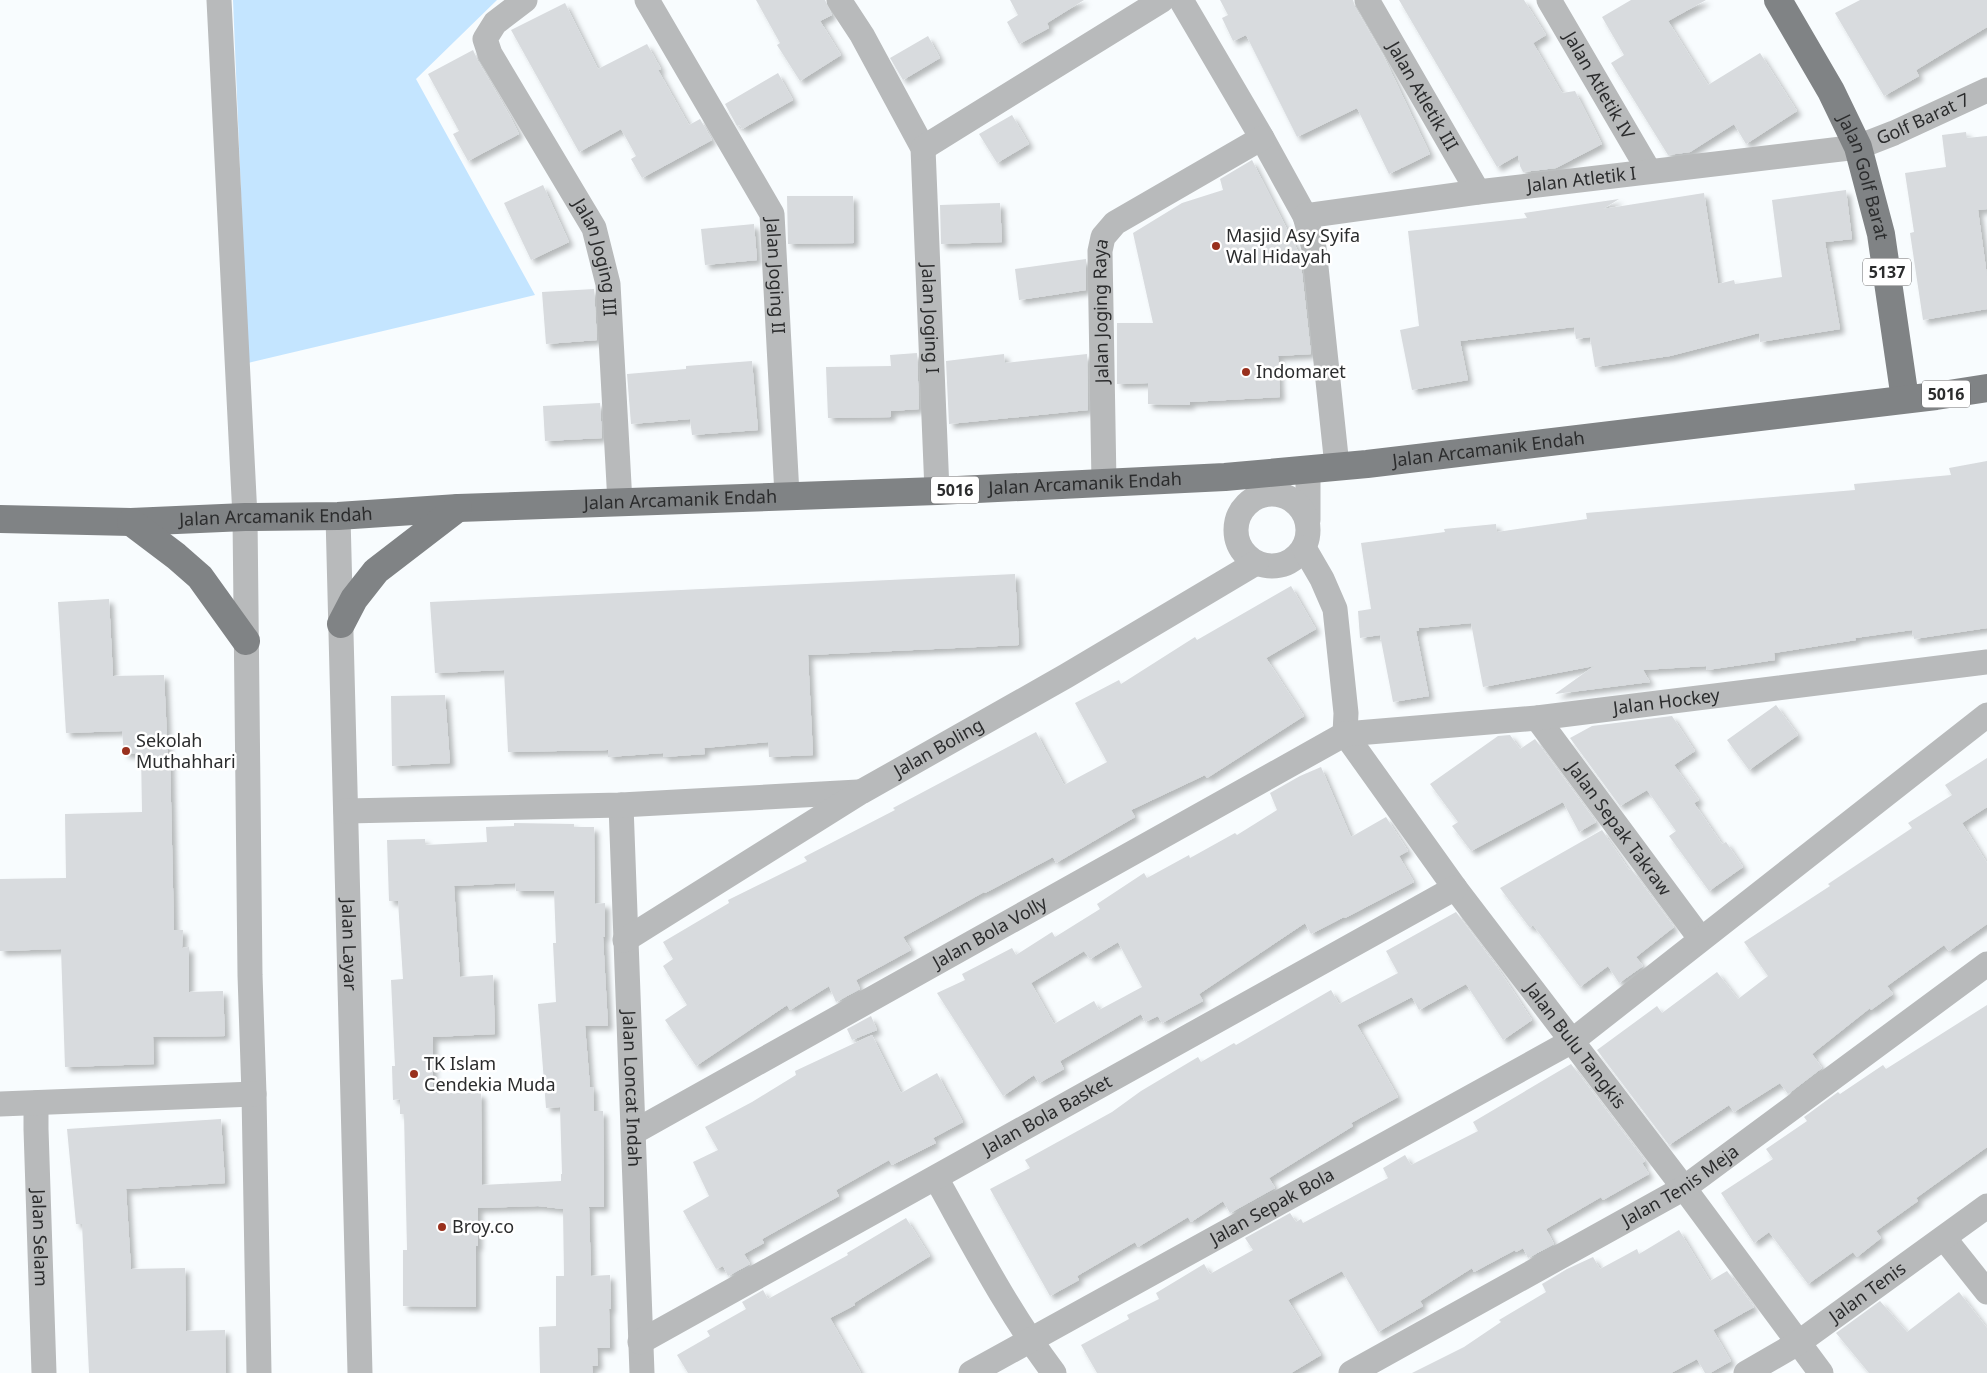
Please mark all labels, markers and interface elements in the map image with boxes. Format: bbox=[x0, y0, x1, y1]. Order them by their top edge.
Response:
street label: Jalan Atletik IV bbox=[1558, 25, 1641, 143]
street label: Jalan Atletik III bbox=[1381, 35, 1464, 155]
street label: Golf Barat 7 bbox=[1873, 87, 1973, 150]
street label: Jalan Golf Barat bbox=[1832, 108, 1895, 242]
street label: Jalan Atletik I bbox=[1523, 160, 1638, 197]
street label: Jalan Joging III bbox=[567, 192, 623, 317]
street label: Jalan Joging II bbox=[761, 215, 791, 335]
place label: Masjid Asy Syifa Wal Hidayah bbox=[1226, 223, 1360, 268]
street label: Jalan Joging Raya bbox=[1087, 236, 1113, 386]
marker: Masjid Asy Syifa Wal Hidayah bbox=[1210, 240, 1222, 252]
road number: 5137 bbox=[1863, 258, 1911, 286]
street label: Jalan Joging I bbox=[917, 261, 945, 374]
place label: Indomaret bbox=[1256, 359, 1346, 383]
marker: Indomaret bbox=[1240, 366, 1252, 378]
road number: 5016 bbox=[1922, 380, 1970, 408]
street label: Jalan Arcamanik Endah bbox=[1389, 425, 1586, 472]
street label: Jalan Arcamanik Endah bbox=[986, 466, 1182, 500]
road number: 5016 bbox=[931, 476, 979, 504]
street label: Jalan Arcamanik Endah bbox=[581, 484, 778, 515]
street label: Jalan Arcamanik Endah bbox=[177, 501, 373, 531]
street label: Jalan Hockey bbox=[1610, 682, 1722, 720]
street label: Jalan Boling bbox=[887, 712, 988, 783]
place label: Sekolah Muthahhari bbox=[136, 728, 236, 773]
marker: Sekolah Muthahhari bbox=[120, 745, 132, 757]
street label: Jalan Sepak Takraw bbox=[1561, 755, 1677, 900]
street label: Jalan Bola Volly bbox=[926, 890, 1052, 974]
street label: Jalan Layar bbox=[337, 897, 363, 992]
street label: Jalan Bulu Tangkis bbox=[1519, 976, 1632, 1113]
street label: Jalan Loncat Indah bbox=[618, 1008, 647, 1167]
place label: TK Islam Cendekia Muda bbox=[424, 1051, 556, 1096]
marker: TK Islam Cendekia Muda bbox=[408, 1068, 420, 1080]
street label: Jalan Bola Basket bbox=[976, 1068, 1116, 1161]
street label: Jalan Tenis Meja bbox=[1615, 1139, 1743, 1232]
street label: Jalan Sepak Bola bbox=[1203, 1162, 1338, 1251]
street label: Jalan Selam bbox=[27, 1187, 54, 1287]
place label: Broy.co bbox=[452, 1214, 514, 1238]
marker: Broy.co bbox=[436, 1221, 448, 1233]
street label: Jalan Tenis bbox=[1822, 1256, 1910, 1329]

